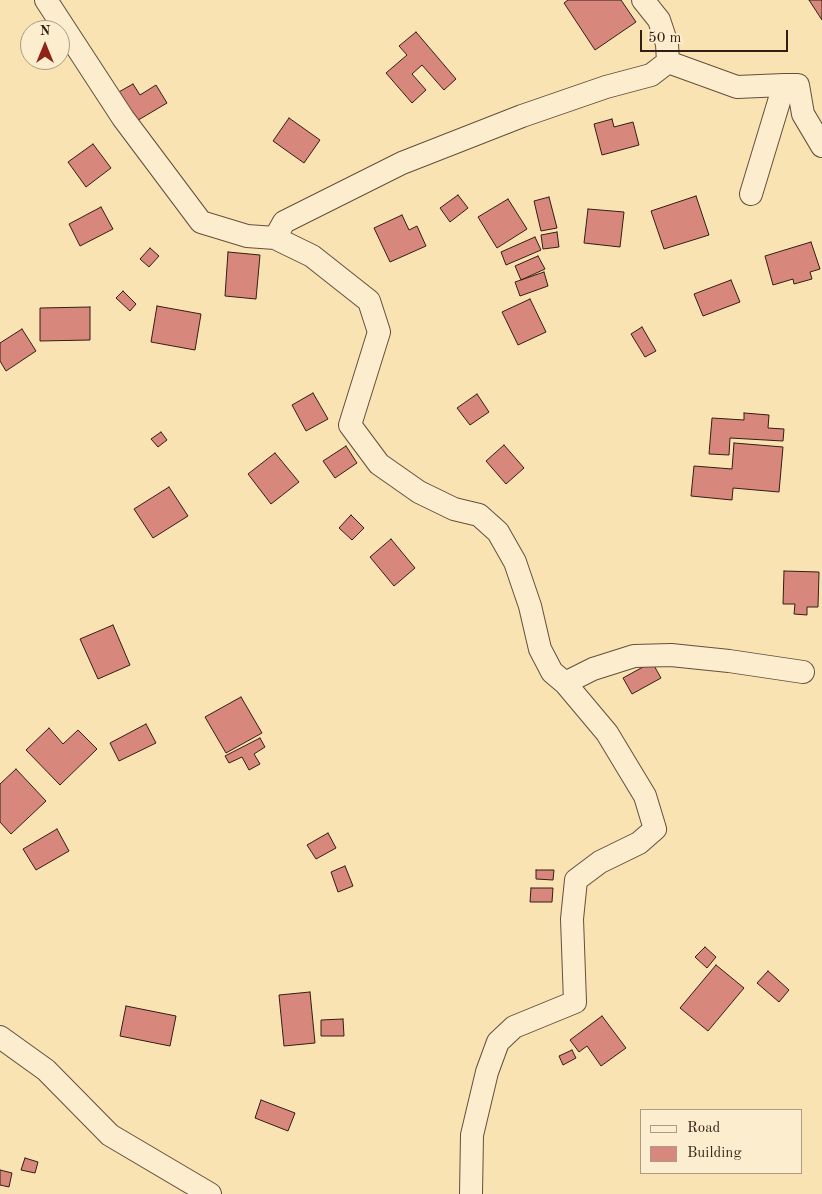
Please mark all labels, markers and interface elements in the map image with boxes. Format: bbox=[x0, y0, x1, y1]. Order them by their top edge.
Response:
north arrow bbox=[20, 20, 70, 70]
scale bar bbox=[642, 20, 790, 52]
text: N bbox=[40, 24, 50, 38]
text: 50 m bbox=[648, 31, 682, 46]
legend bbox=[640, 1109, 802, 1174]
text: Road bbox=[687, 1121, 720, 1136]
text: Building bbox=[687, 1146, 742, 1161]

